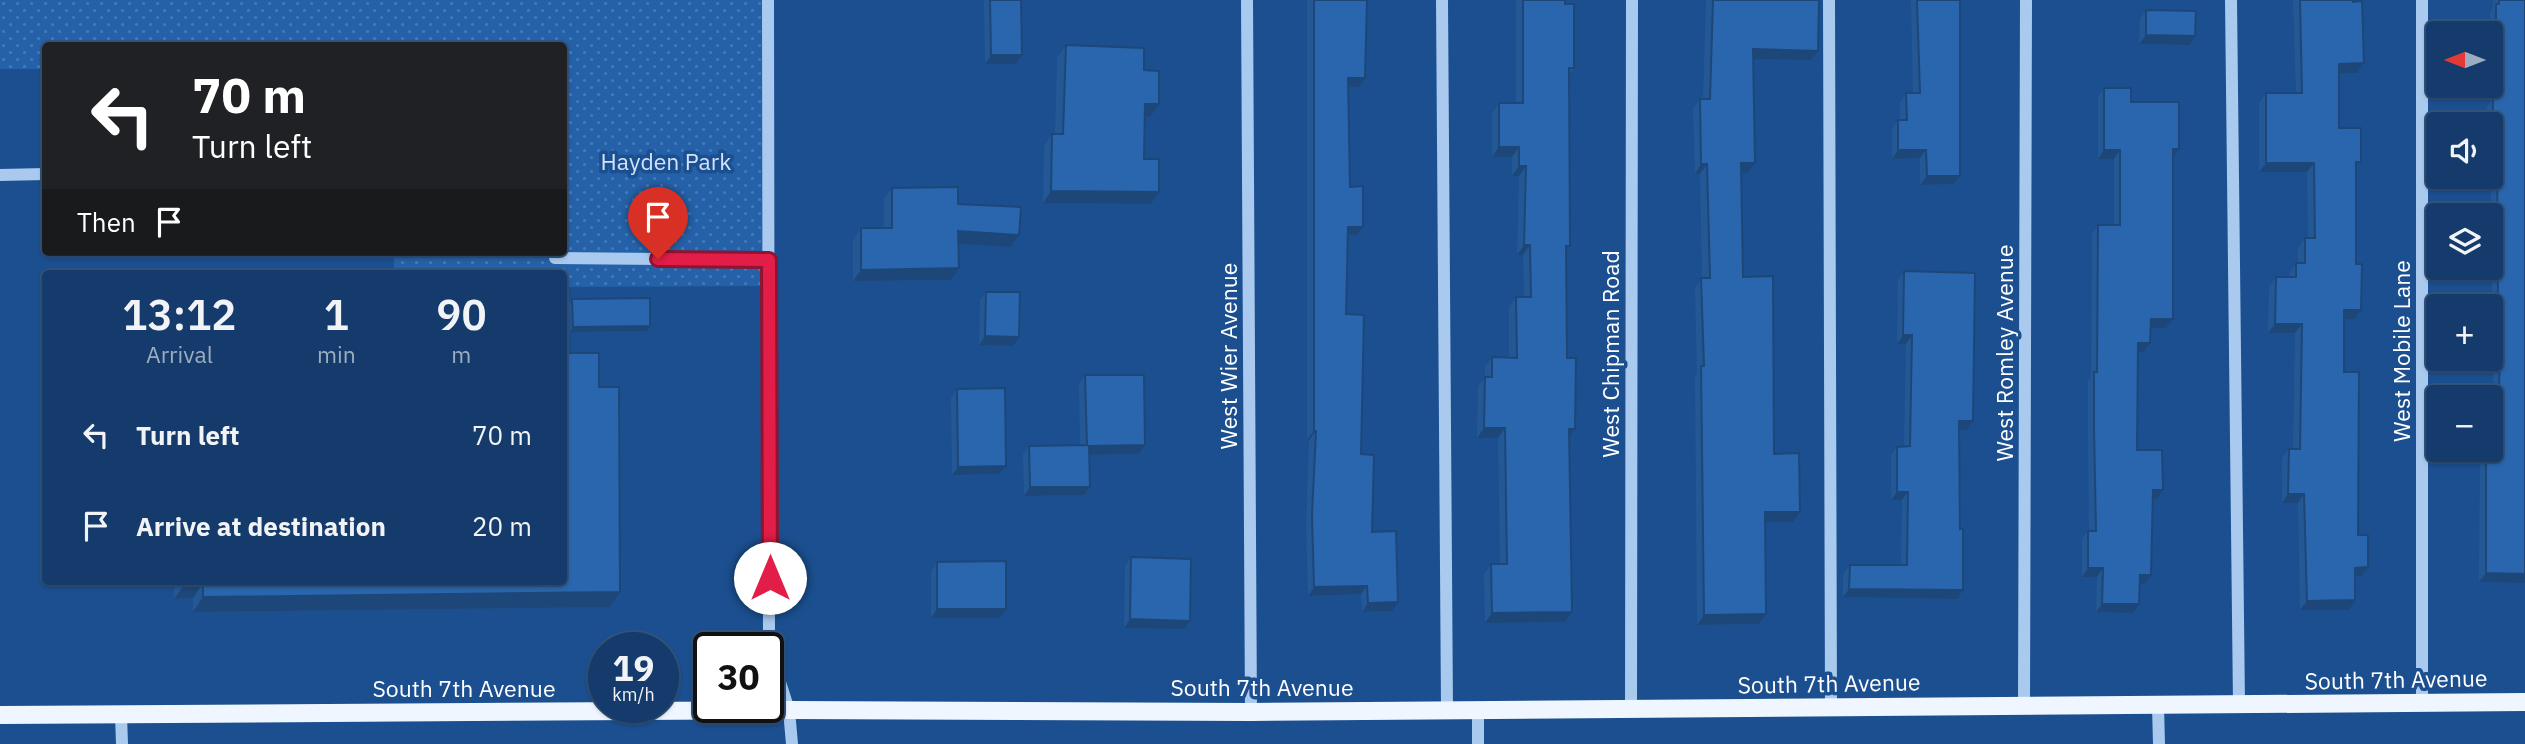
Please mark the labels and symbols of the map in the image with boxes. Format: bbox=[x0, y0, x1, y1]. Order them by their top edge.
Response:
north arrow bbox=[2426, 21, 2502, 98]
park label: Hayden Park bbox=[601, 146, 731, 176]
pin bbox=[628, 187, 688, 259]
street label: West Romley Avenue bbox=[1989, 244, 2019, 462]
street label: West Chipman Road bbox=[1595, 250, 1625, 458]
street label: West Mobile Lane bbox=[2386, 260, 2416, 442]
street label: West Wier Avenue bbox=[1213, 263, 1243, 449]
position arrow bbox=[733, 541, 807, 615]
speed limit sign: 30 bbox=[693, 632, 784, 723]
street label: South 7th Avenue bbox=[2304, 662, 2488, 696]
street label: South 7th Avenue bbox=[1737, 666, 1921, 700]
street label: South 7th Avenue bbox=[1170, 672, 1354, 702]
street label: South 7th Avenue bbox=[372, 673, 556, 703]

